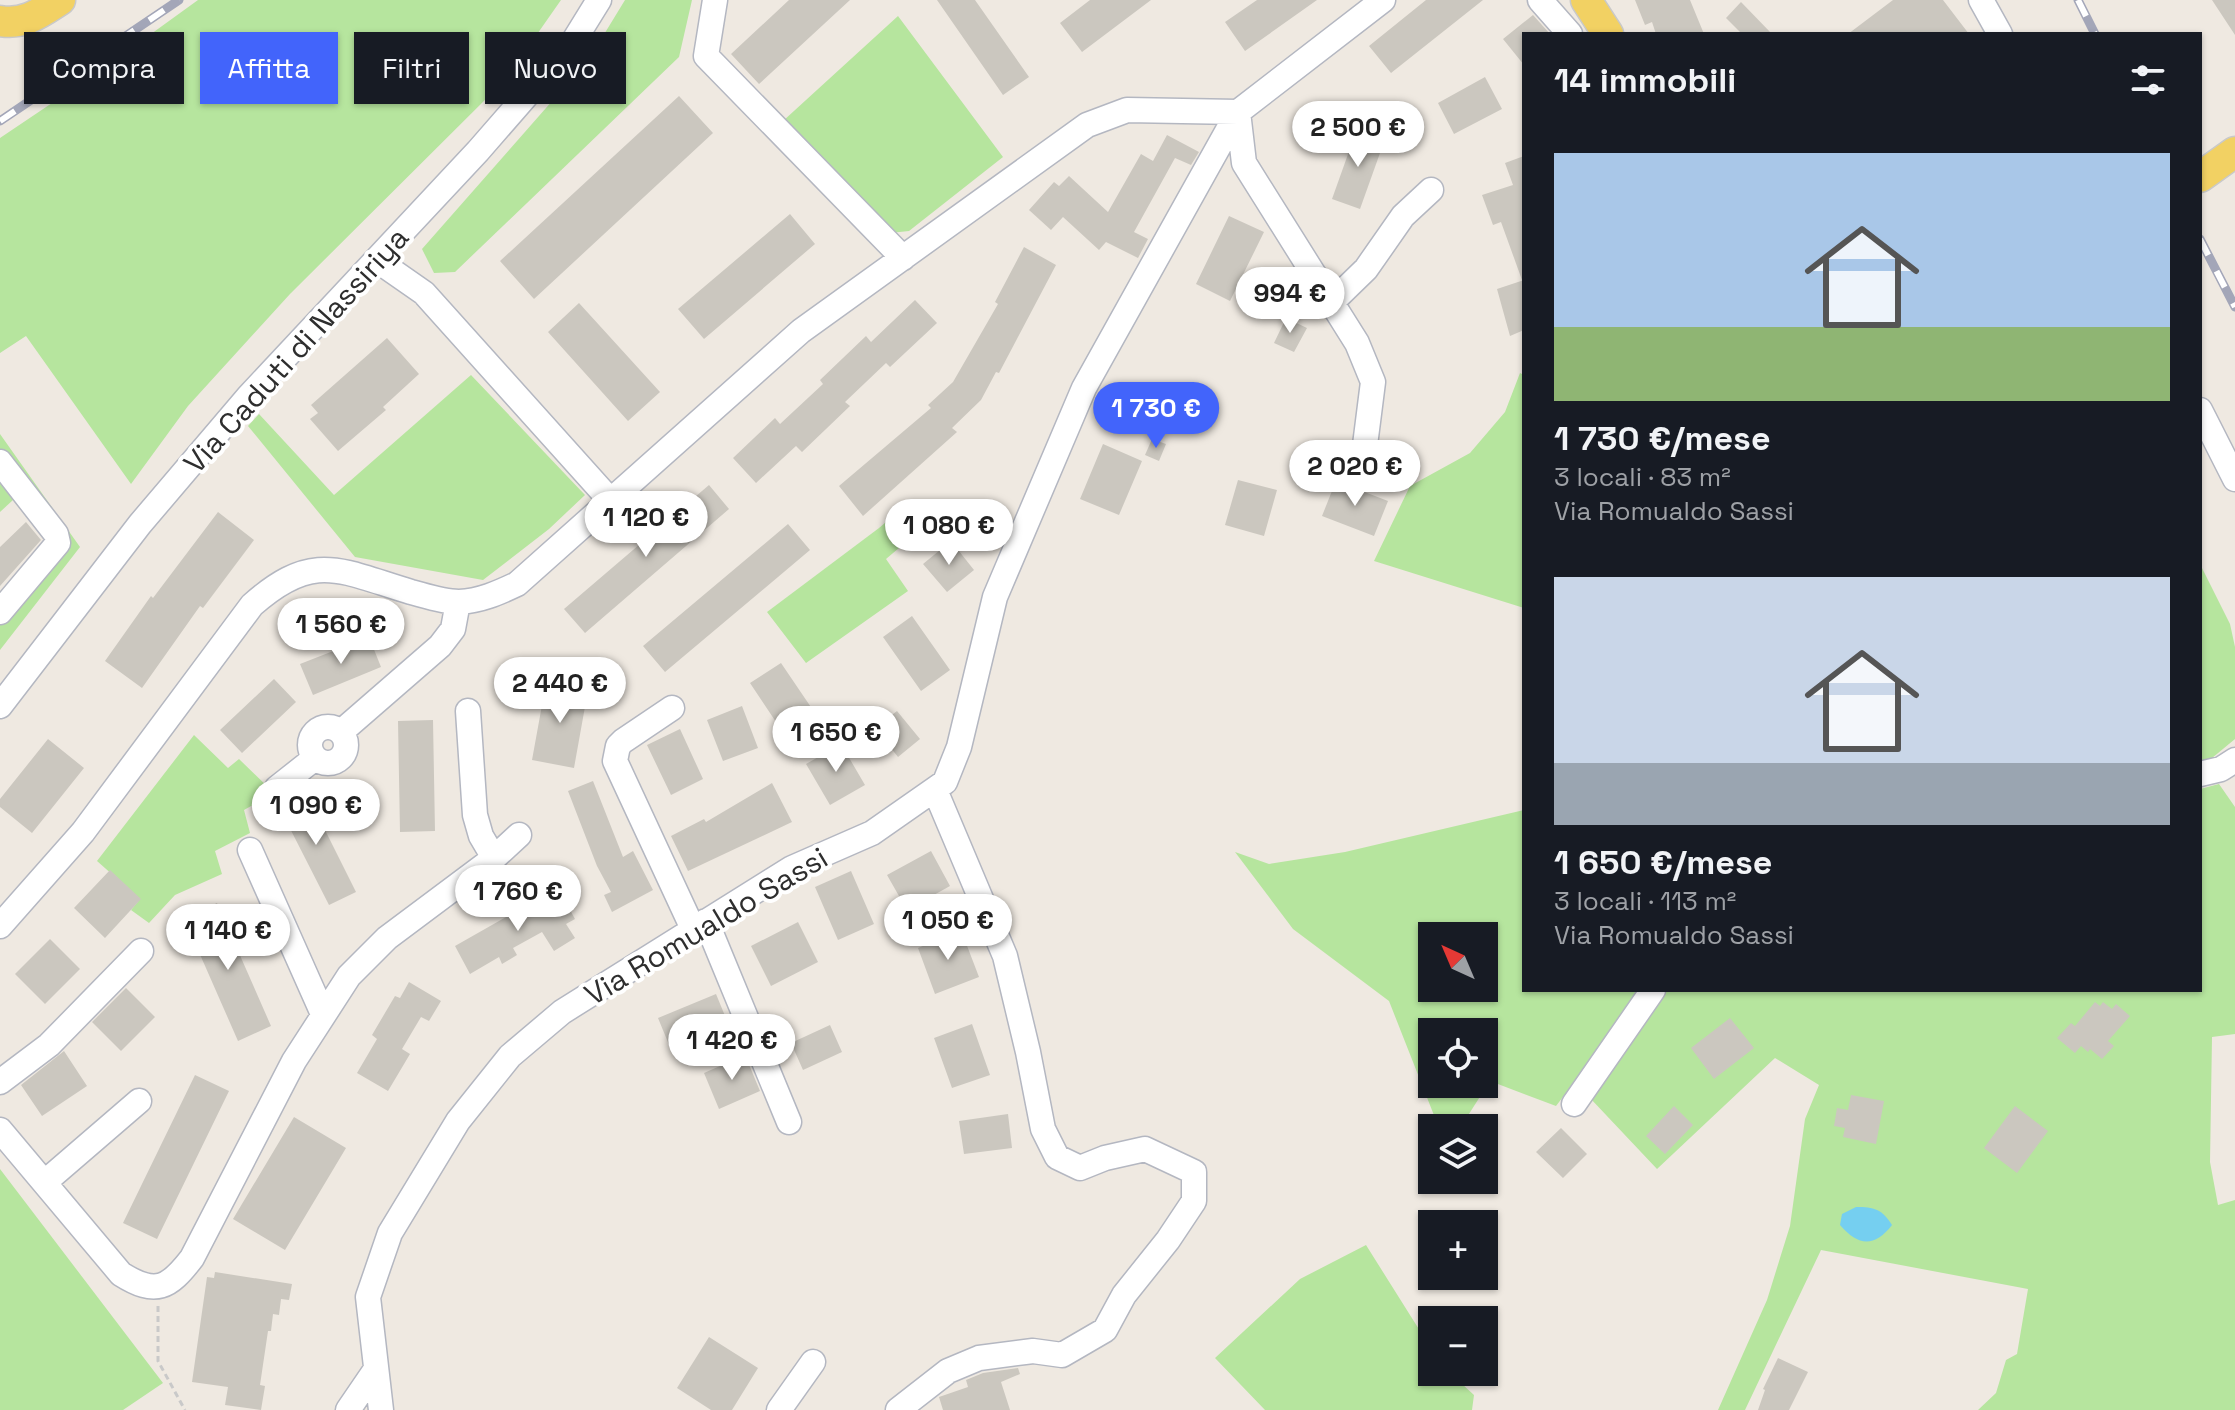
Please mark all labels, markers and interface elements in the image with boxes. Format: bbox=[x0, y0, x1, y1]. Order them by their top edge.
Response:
chip: Compra bbox=[24, 32, 184, 104]
chip: Affitta bbox=[200, 32, 338, 104]
chip: Filtri bbox=[354, 32, 469, 104]
chip: Nuovo bbox=[485, 32, 626, 104]
icon: filters bbox=[2126, 58, 2170, 102]
text: 14 immobili bbox=[1554, 59, 1736, 102]
pin: 2 500 € bbox=[1284, 101, 1432, 169]
text: 2 500 € bbox=[1310, 110, 1406, 144]
icon: home bbox=[1790, 205, 1934, 349]
street label: Via Caduti di Nassiriya bbox=[175, 219, 417, 481]
pin: 994 € bbox=[1234, 267, 1346, 335]
text: 994 € bbox=[1254, 276, 1326, 310]
pin: 1 730 € bbox=[1082, 382, 1230, 450]
text: 1 730 € bbox=[1111, 391, 1201, 425]
text: 1 730 €/mese bbox=[1554, 417, 1771, 460]
pin: 2 020 € bbox=[1281, 440, 1429, 508]
text: 2 020 € bbox=[1307, 449, 1403, 483]
text: 3 locali · 83 m² bbox=[1554, 460, 1731, 494]
pin: 1 120 € bbox=[572, 491, 720, 559]
text: Via Romualdo Sassi bbox=[1554, 494, 1794, 528]
pin: 1 080 € bbox=[875, 499, 1023, 567]
text: 1 120 € bbox=[603, 500, 689, 534]
text: 1 080 € bbox=[903, 508, 995, 542]
pin: 1 560 € bbox=[267, 598, 415, 666]
text: 1 560 € bbox=[295, 607, 387, 641]
icon: home bbox=[1790, 629, 1934, 773]
pin: 2 440 € bbox=[486, 657, 634, 725]
text: 2 440 € bbox=[512, 666, 608, 700]
pin: 1 650 € bbox=[762, 706, 910, 774]
text: 1 650 € bbox=[790, 715, 882, 749]
pin: 1 090 € bbox=[242, 779, 390, 847]
text: 1 090 € bbox=[270, 788, 362, 822]
street label: Via Romualdo Sassi bbox=[577, 838, 835, 1014]
text: 1 650 €/mese bbox=[1554, 841, 1772, 884]
pin: 1 760 € bbox=[444, 865, 592, 933]
text: 1 760 € bbox=[473, 874, 563, 908]
text: 3 locali · 113 m² bbox=[1554, 884, 1736, 918]
pin: 1 050 € bbox=[874, 894, 1022, 962]
text: 1 050 € bbox=[902, 903, 994, 937]
pin: 1 140 € bbox=[154, 904, 302, 972]
text: 1 140 € bbox=[184, 913, 272, 947]
text: Via Romualdo Sassi bbox=[1554, 918, 1794, 952]
north arrow bbox=[1418, 922, 1498, 1002]
map controls bbox=[1418, 922, 1498, 1386]
pin: 1 420 € bbox=[658, 1014, 806, 1082]
button: locate bbox=[1418, 1018, 1498, 1098]
text: 1 420 € bbox=[686, 1023, 778, 1057]
button: layers bbox=[1418, 1114, 1498, 1194]
button: + bbox=[1418, 1210, 1498, 1290]
button: − bbox=[1418, 1306, 1498, 1386]

